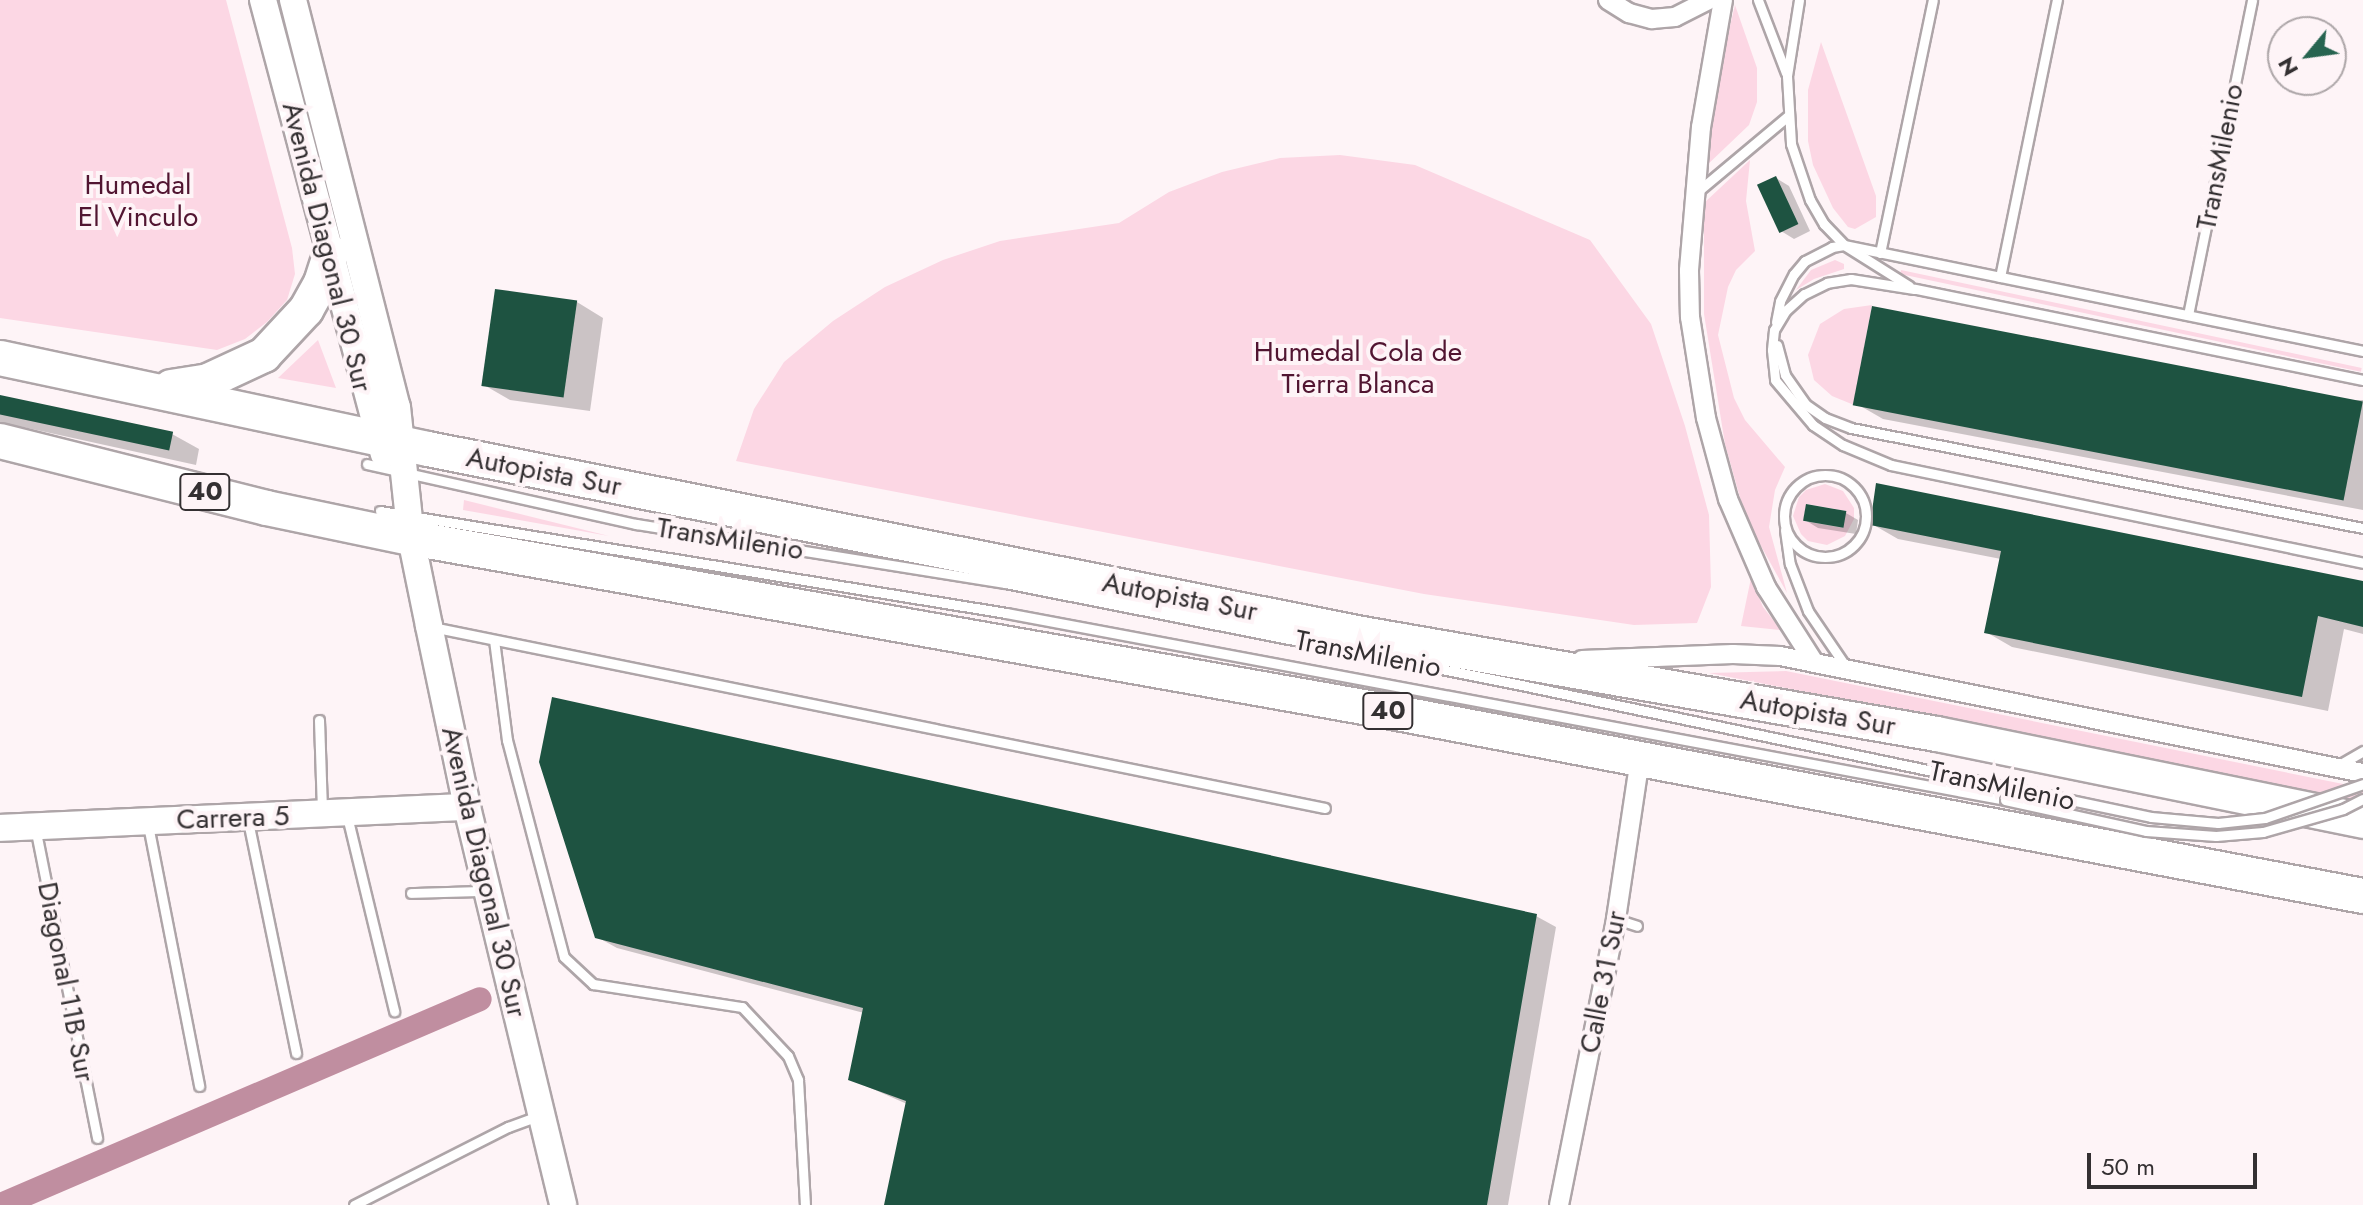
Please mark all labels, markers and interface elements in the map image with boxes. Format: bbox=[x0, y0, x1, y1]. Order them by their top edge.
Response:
north arrow bbox=[2267, 16, 2347, 96]
text: N bbox=[2270, 51, 2306, 82]
street label: TransMilenio bbox=[2189, 81, 2251, 233]
street label: Avenida Diagonal 30 Sur bbox=[275, 99, 379, 395]
park label: Humedal El Vinculo bbox=[78, 168, 198, 234]
park label: Humedal Cola de Tierra Blanca bbox=[1254, 335, 1462, 401]
street label: Autopista Sur bbox=[464, 440, 624, 504]
road number: 40 bbox=[179, 470, 231, 514]
street label: TransMilenio bbox=[654, 511, 806, 567]
street label: Autopista Sur bbox=[1100, 565, 1260, 629]
street label: TransMilenio bbox=[1292, 623, 1444, 685]
street label: Autopista Sur bbox=[1738, 683, 1898, 743]
road number: 40 bbox=[1362, 689, 1414, 733]
street label: Avenida Diagonal 30 Sur bbox=[434, 723, 534, 1021]
street label: TransMilenio bbox=[1926, 754, 2078, 818]
street label: Carrera 5 bbox=[176, 799, 290, 837]
street label: Diagonal 11B Sur bbox=[30, 879, 102, 1085]
street label: Calle 31 Sur bbox=[1573, 908, 1633, 1056]
scale bar bbox=[2091, 1137, 2261, 1187]
text: 50 m bbox=[2101, 1149, 2155, 1184]

